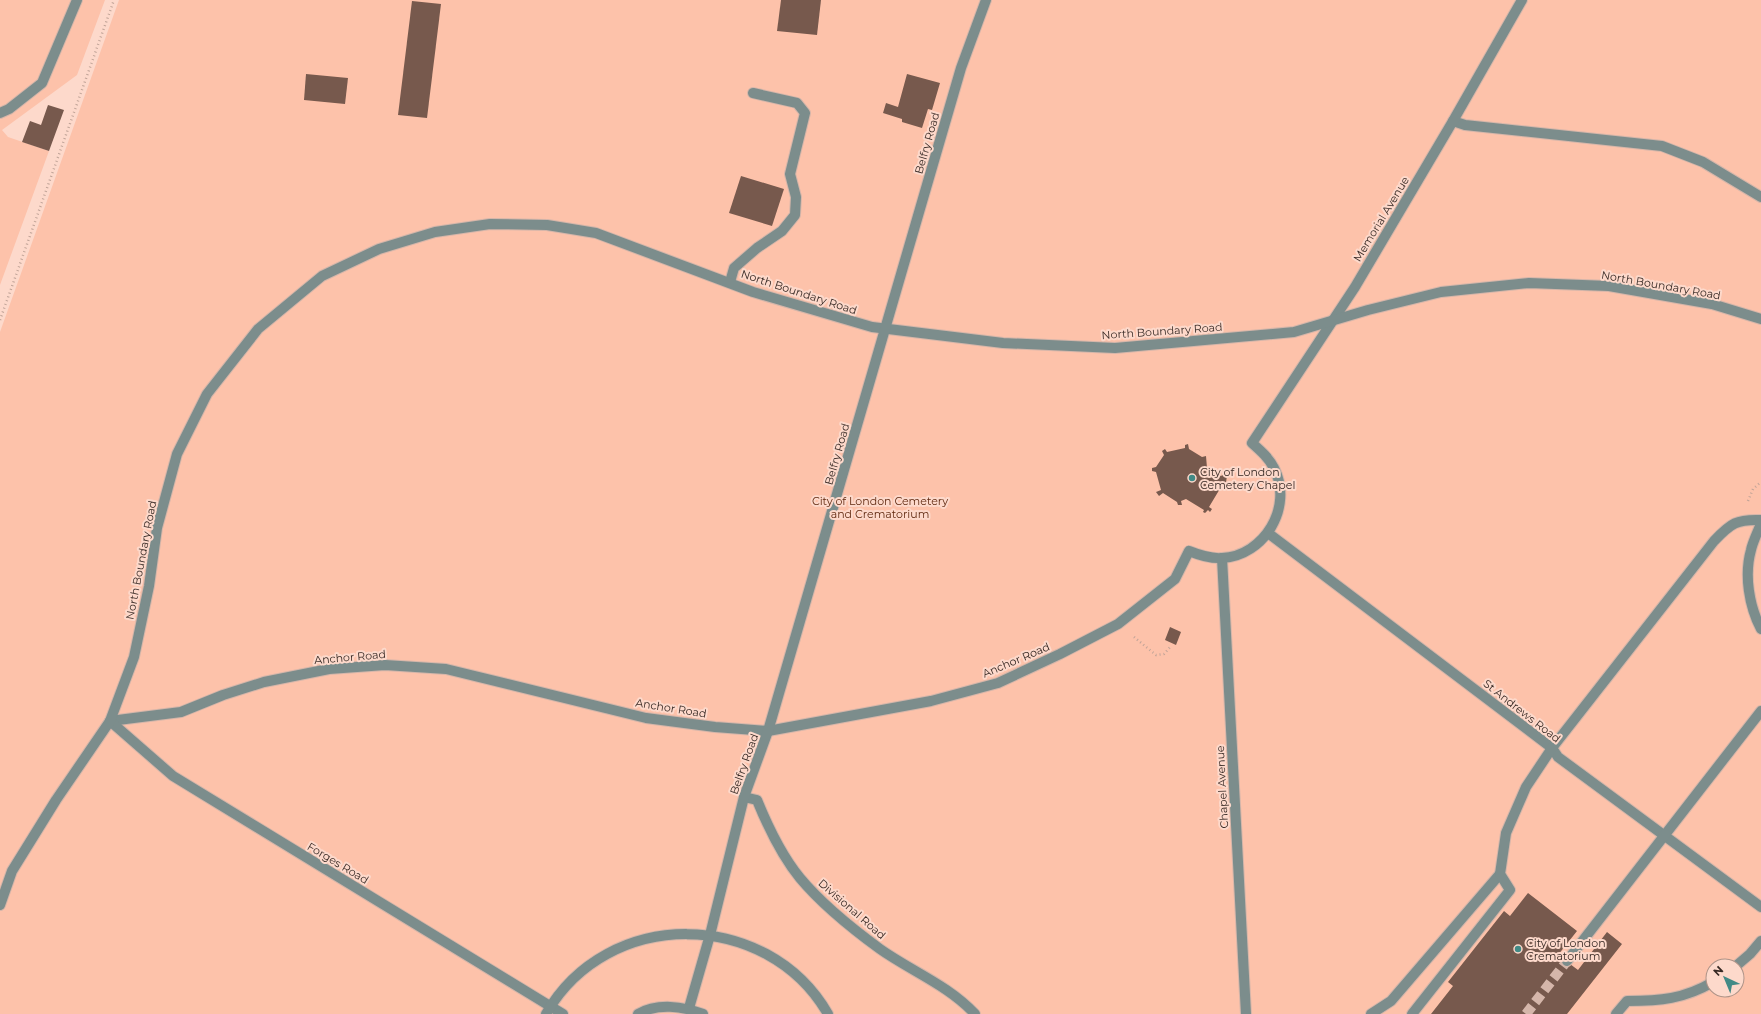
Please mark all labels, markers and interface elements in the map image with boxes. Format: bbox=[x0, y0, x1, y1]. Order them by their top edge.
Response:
street label: Belfry Road bbox=[912, 111, 942, 175]
street label: Memorial Avenue bbox=[1350, 174, 1412, 264]
street label: North Boundary Road bbox=[739, 267, 859, 317]
street label: North Boundary Road bbox=[1600, 268, 1722, 302]
street label: North Boundary Road bbox=[1101, 320, 1223, 342]
street label: Belfry Road bbox=[822, 422, 852, 486]
place label: City of London Cemetery Chapel bbox=[1200, 465, 1295, 492]
marker: City of London Cemetery Chapel bbox=[1187, 473, 1197, 483]
park label: City of London Cemetery and Crematorium bbox=[812, 494, 948, 521]
street label: North Boundary Road bbox=[123, 499, 159, 621]
street label: Anchor Road bbox=[980, 640, 1052, 680]
street label: Anchor Road bbox=[314, 647, 386, 667]
street label: St Andrews Road bbox=[1481, 676, 1563, 746]
street label: Anchor Road bbox=[634, 695, 708, 721]
street label: Belfry Road bbox=[727, 732, 761, 796]
street label: Chapel Avenue bbox=[1213, 745, 1231, 829]
street label: Forges Road bbox=[305, 839, 371, 887]
street label: Divisional Road bbox=[815, 876, 889, 942]
place label: City of London Crematorium bbox=[1526, 936, 1606, 963]
marker: City of London Crematorium bbox=[1513, 944, 1523, 954]
north arrow bbox=[1705, 958, 1745, 998]
text: N bbox=[1710, 963, 1726, 979]

